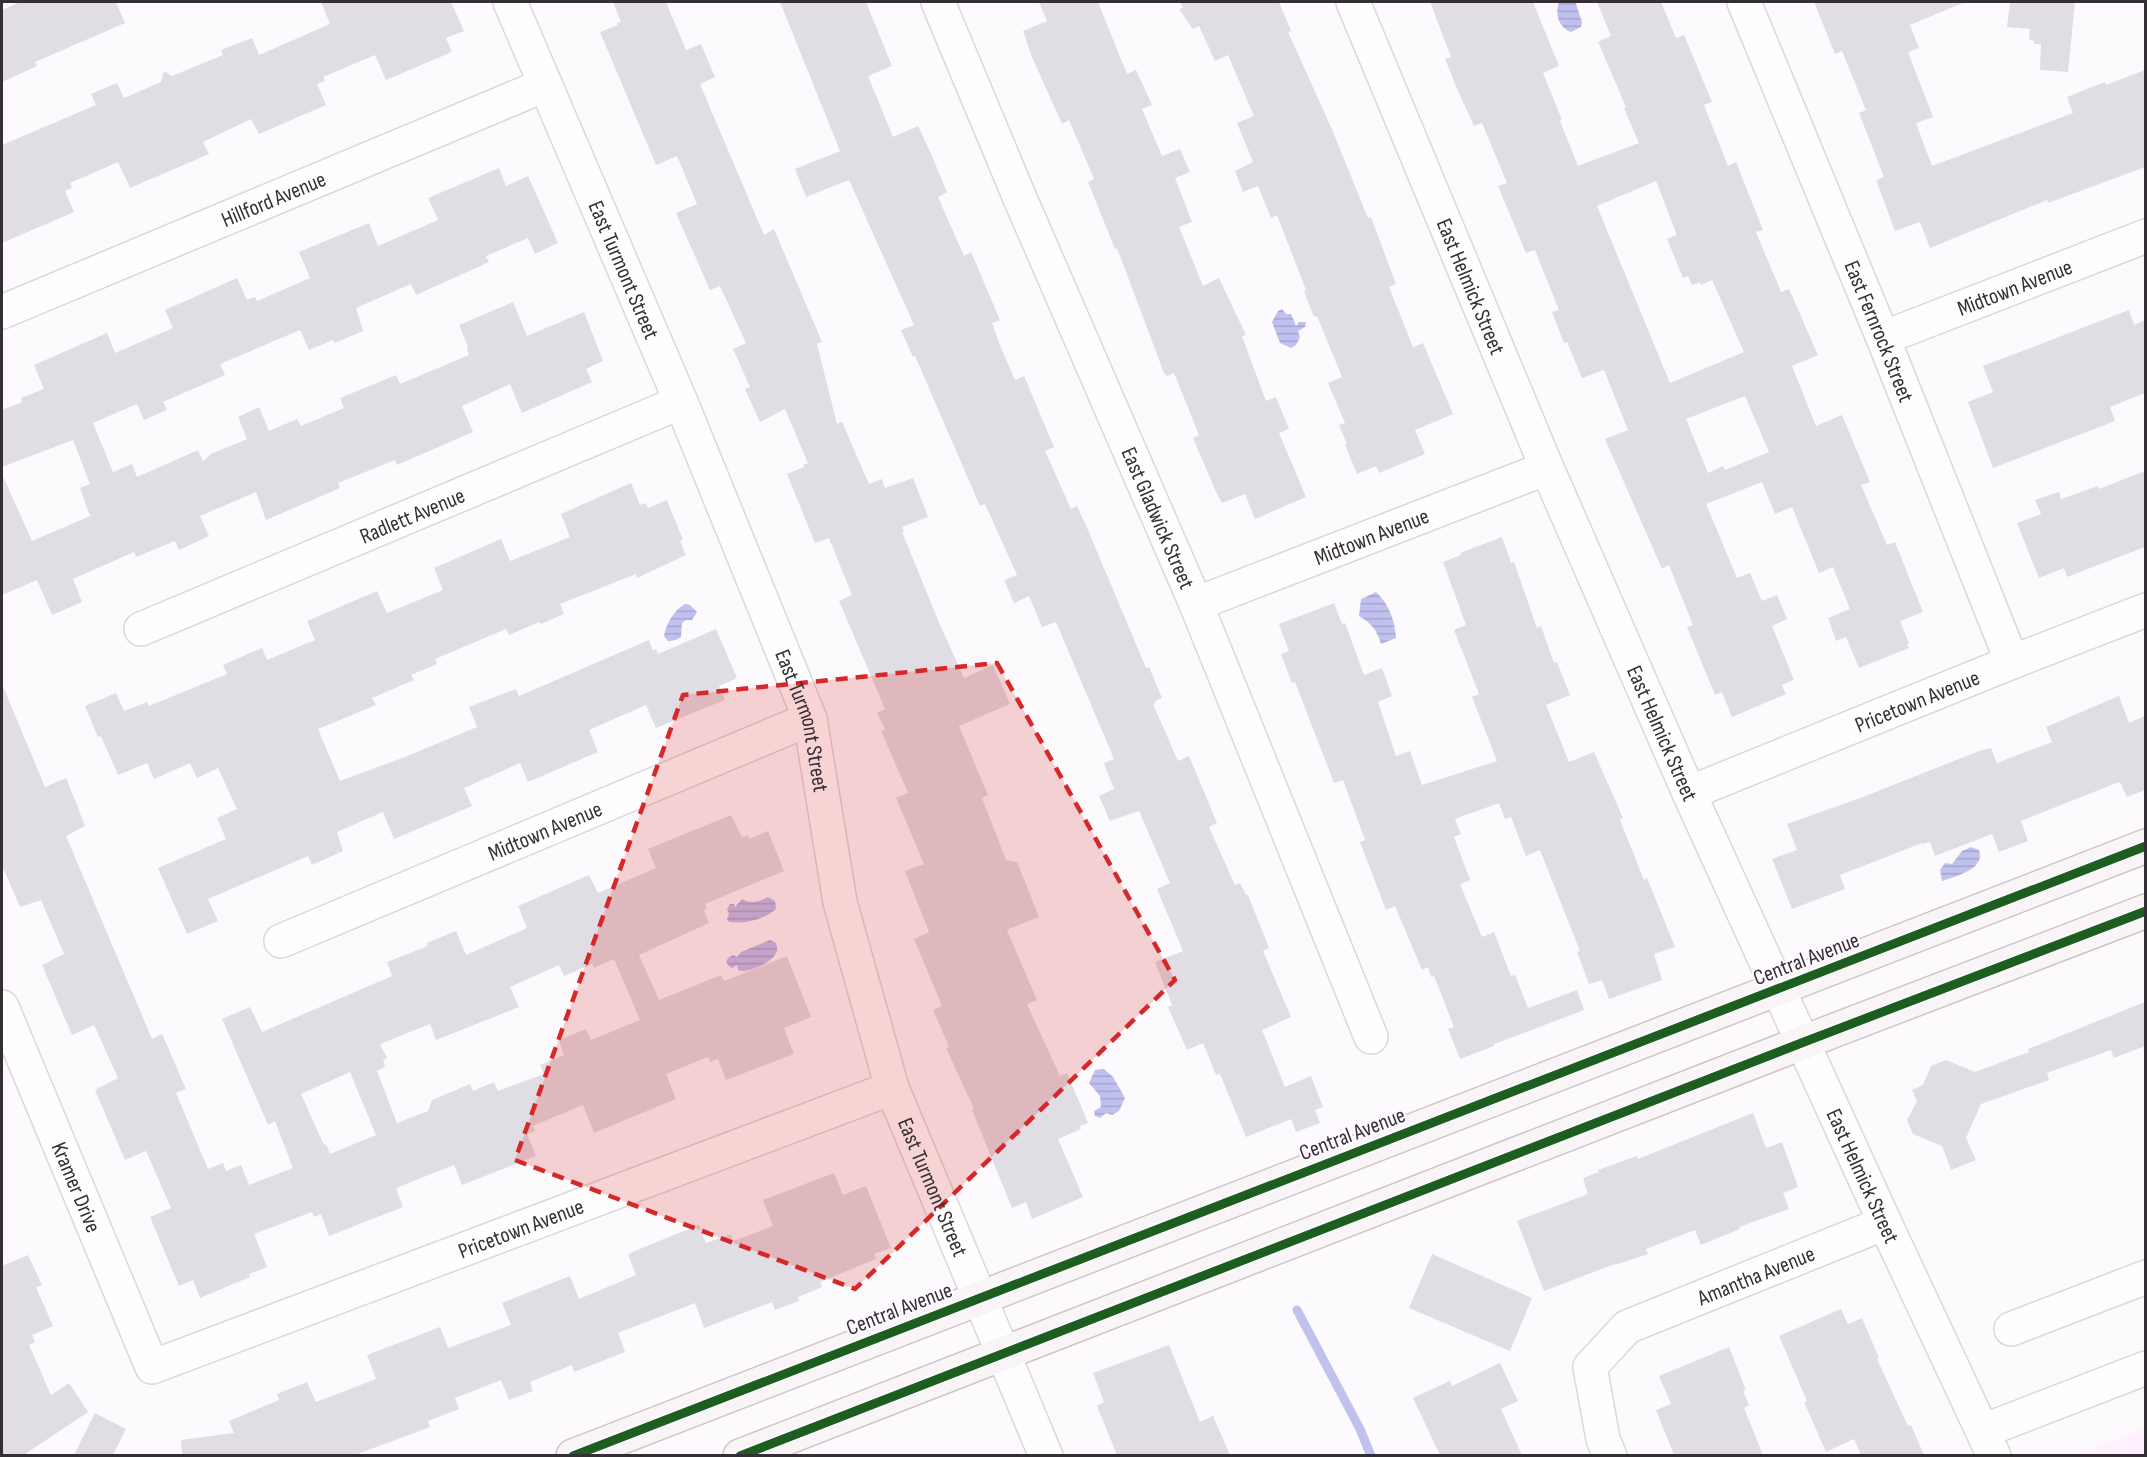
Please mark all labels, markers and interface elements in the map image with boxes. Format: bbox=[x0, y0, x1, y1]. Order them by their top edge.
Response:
street label: Hillford Avenue bbox=[217, 166, 330, 234]
street label: East Turmont Street bbox=[582, 197, 665, 344]
street label: East Helmick Street bbox=[1430, 215, 1510, 359]
street label: Midtown Avenue bbox=[1954, 254, 2076, 323]
street label: East Fernrock Street bbox=[1838, 257, 1919, 407]
street label: East Gladwick Street bbox=[1115, 443, 1200, 594]
street label: Radlett Avenue bbox=[356, 482, 469, 550]
street label: Midtown Avenue bbox=[1311, 503, 1433, 572]
street label: East Turmont Street bbox=[768, 646, 834, 794]
street label: East Helmick Street bbox=[1620, 662, 1703, 806]
street label: Pricetown Avenue bbox=[1851, 665, 1984, 739]
street label: Midtown Avenue bbox=[484, 796, 606, 868]
street label: Central Avenue bbox=[1750, 927, 1863, 992]
street label: Central Avenue bbox=[1296, 1102, 1409, 1167]
street label: East Helmick Street bbox=[1820, 1105, 1905, 1248]
street label: East Turmont Street bbox=[891, 1114, 973, 1261]
street label: Kramer Drive bbox=[45, 1138, 106, 1237]
street label: Pricetown Avenue bbox=[455, 1194, 588, 1265]
street label: Amantha Avenue bbox=[1693, 1241, 1819, 1313]
street label: Central Avenue bbox=[843, 1277, 956, 1342]

